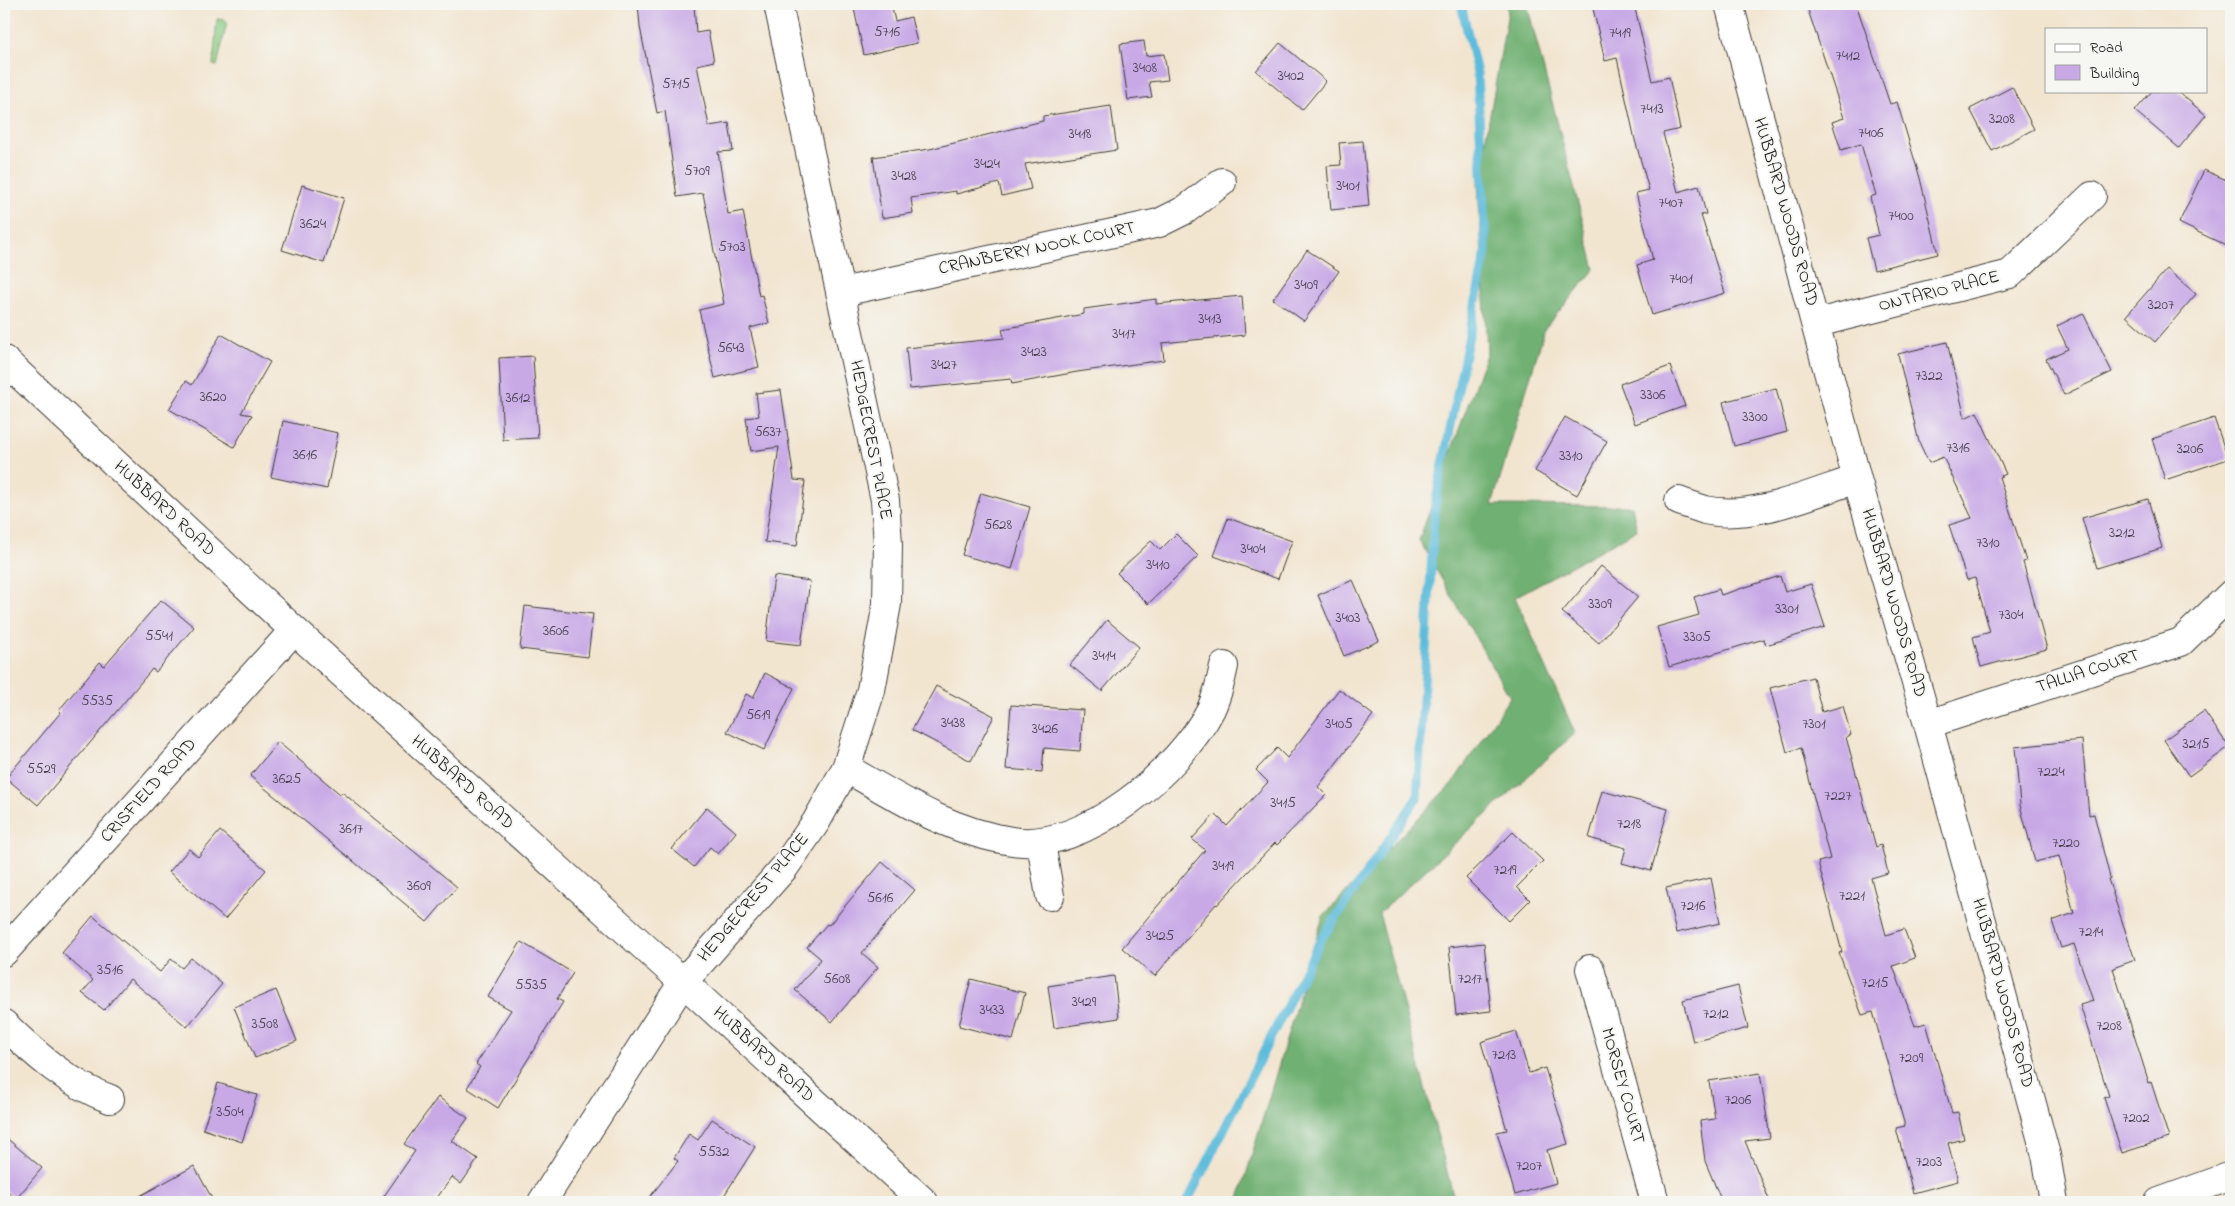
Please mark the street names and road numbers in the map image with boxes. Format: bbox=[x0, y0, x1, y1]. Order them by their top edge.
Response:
street label: HUBBARD WOODS ROAD bbox=[1746, 114, 1824, 310]
street label: CRANBERRY NOOK COURT bbox=[936, 215, 1138, 283]
street label: ONTARIO PLACE bbox=[1876, 264, 2002, 320]
street label: HEDGECREST PLACE bbox=[842, 358, 898, 522]
street label: HUBBARD ROAD bbox=[107, 455, 221, 563]
street label: HUBBARD WOODS ROAD bbox=[1854, 505, 1932, 701]
street label: TALLIA COURT bbox=[2033, 643, 2143, 701]
street label: HUBBARD ROAD bbox=[405, 729, 519, 837]
street label: CRISFIELD ROAD bbox=[95, 733, 203, 849]
street label: HEDGECREST PLACE bbox=[692, 828, 816, 968]
street label: HUBBARD WOODS ROAD bbox=[1964, 895, 2040, 1091]
street label: HUBBARD ROAD bbox=[706, 1001, 820, 1109]
street label: MORSEY COURT bbox=[1593, 1025, 1651, 1147]

